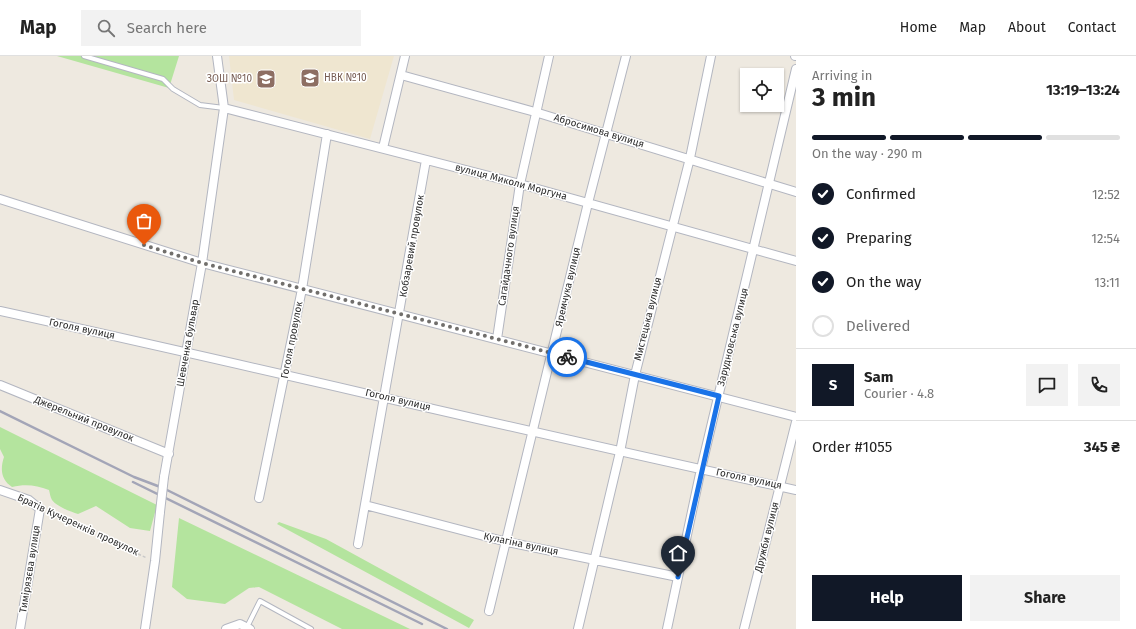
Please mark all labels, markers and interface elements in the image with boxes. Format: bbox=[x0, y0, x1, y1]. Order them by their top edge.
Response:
search box bbox=[81, 10, 361, 46]
text: Map bbox=[20, 16, 57, 39]
icon: search bbox=[95, 17, 117, 39]
text: Search here bbox=[127, 19, 207, 37]
text: Home bbox=[900, 19, 937, 36]
text: Map bbox=[959, 19, 986, 36]
text: About bbox=[1008, 19, 1046, 36]
text: Contact bbox=[1068, 19, 1116, 36]
school or university icon: НВК №10 bbox=[299, 67, 321, 89]
school or university icon: ЗОШ №10 bbox=[255, 68, 277, 90]
map controls bbox=[740, 68, 784, 112]
button: locate bbox=[740, 68, 784, 112]
text: Arriving in bbox=[812, 68, 872, 83]
place label: НВК №10 bbox=[324, 72, 367, 84]
place label: ЗОШ №10 bbox=[207, 73, 252, 85]
text: 13:19–13:24 bbox=[1046, 81, 1120, 99]
text: 3 min bbox=[812, 82, 876, 113]
street label: Абросимова вулиця bbox=[552, 112, 646, 150]
text: On the way · 290 m bbox=[812, 146, 922, 161]
street label: вулиця Миколи Моргуна bbox=[454, 161, 568, 203]
icon: check bbox=[812, 183, 834, 205]
text: Confirmed bbox=[846, 185, 916, 203]
text: 12:52 bbox=[1092, 187, 1120, 202]
street label: Кобзаревий провулок bbox=[397, 193, 427, 298]
pin bbox=[127, 204, 161, 245]
street label: Сагайдачного вулиця bbox=[496, 205, 522, 307]
icon: bag bbox=[133, 210, 155, 232]
icon: check bbox=[812, 227, 834, 249]
text: Preparing bbox=[846, 229, 911, 247]
text: 12:54 bbox=[1091, 231, 1120, 246]
street label: Яремчука вулиця bbox=[553, 246, 583, 328]
icon: check bbox=[812, 271, 834, 293]
text: On the way bbox=[846, 273, 921, 291]
text: 13:11 bbox=[1094, 275, 1120, 290]
street label: Мистецька вулиця bbox=[632, 276, 664, 362]
street label: Зарудновська вулиця bbox=[715, 287, 751, 387]
street label: Шевченка бульвар bbox=[174, 298, 202, 388]
street label: Гоголя провулок bbox=[279, 300, 306, 380]
street label: Гоголя вулиця bbox=[48, 316, 116, 342]
text: Delivered bbox=[846, 317, 910, 335]
courier bbox=[547, 337, 587, 377]
icon: bike bbox=[556, 346, 578, 368]
button: chat bbox=[1026, 364, 1068, 406]
button: phone bbox=[1078, 364, 1120, 406]
text: Sam bbox=[864, 368, 893, 386]
text: S bbox=[829, 376, 837, 394]
text: Courier · 4.8 bbox=[864, 386, 934, 401]
street label: Гоголя вулиця bbox=[364, 387, 432, 413]
street label: Джерельний провулок bbox=[32, 393, 136, 445]
text: Order #1055 bbox=[812, 438, 892, 456]
text: 345 ₴ bbox=[1084, 438, 1120, 456]
street label: Гоголя вулиця bbox=[715, 466, 783, 492]
street label: Братів Кучеренків провулок bbox=[15, 491, 142, 559]
street label: Дружби вулиця bbox=[752, 501, 782, 574]
street label: Тимірязєва вулиця bbox=[16, 524, 43, 614]
street label: Кулагіна вулиця bbox=[482, 529, 560, 558]
pin bbox=[661, 536, 695, 577]
icon: home bbox=[667, 542, 689, 564]
button: Help bbox=[812, 575, 962, 621]
button: Share bbox=[970, 575, 1120, 621]

